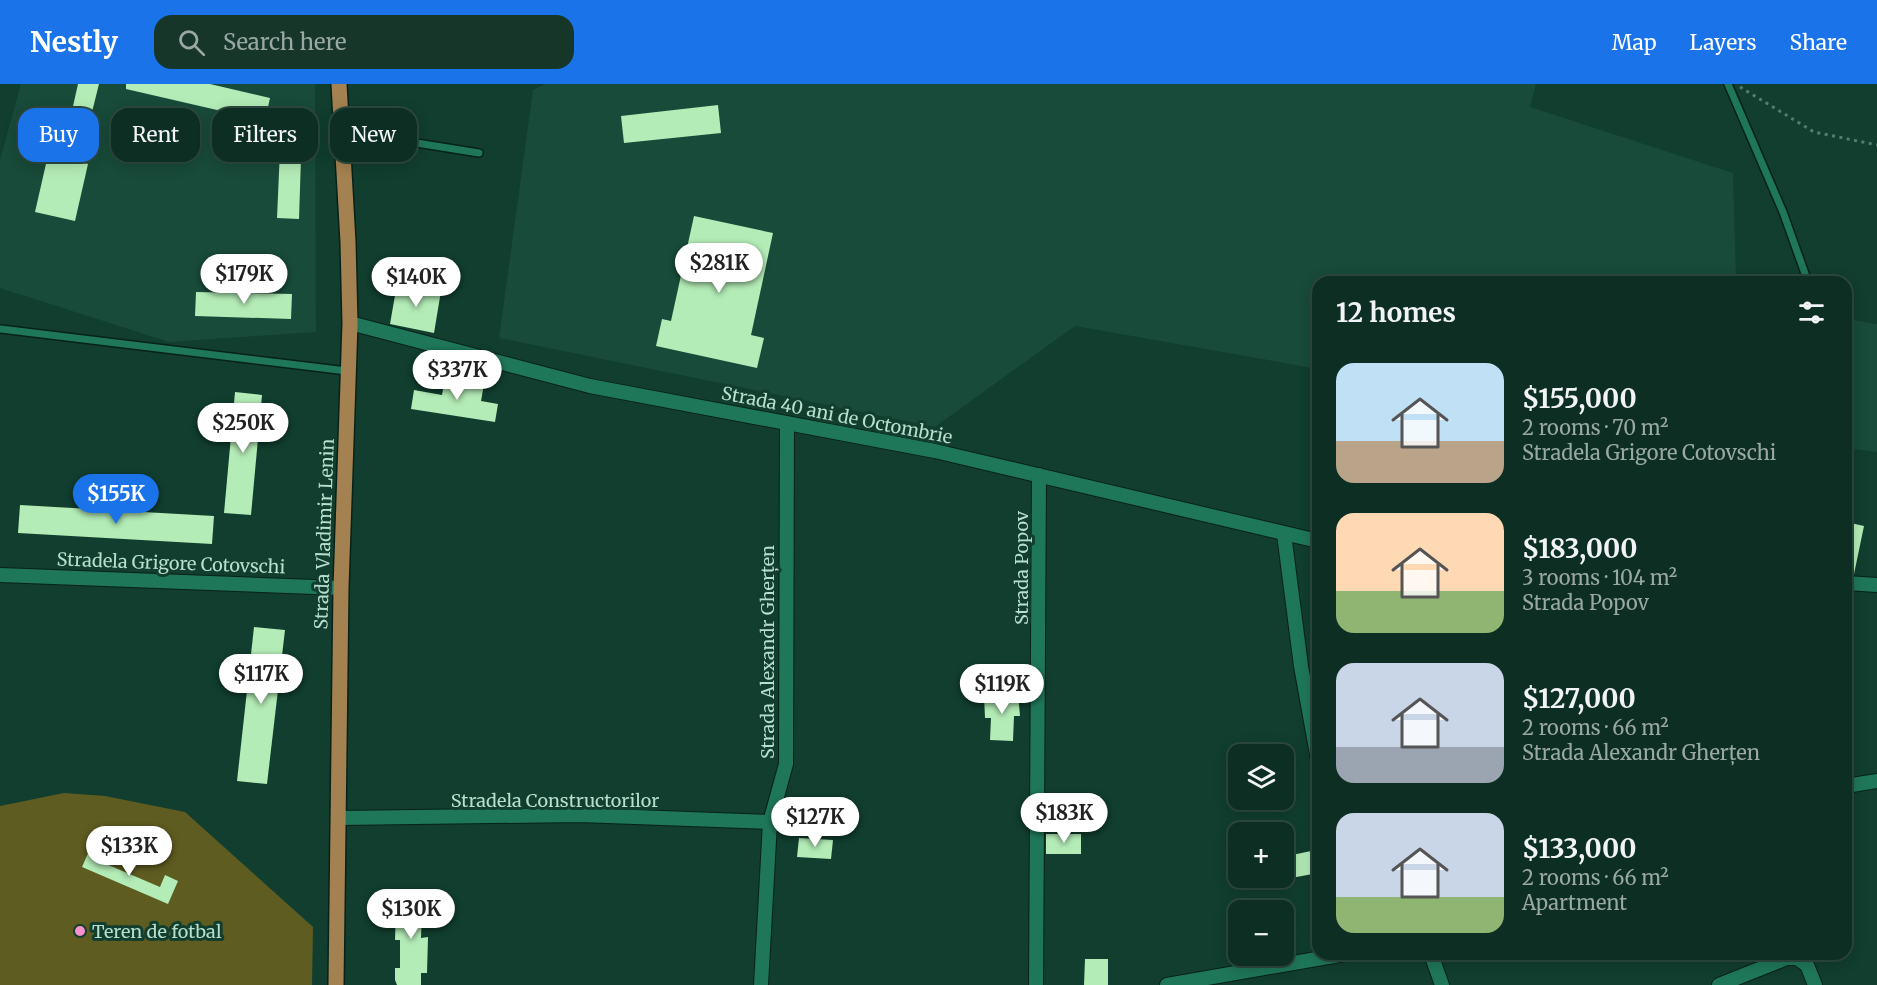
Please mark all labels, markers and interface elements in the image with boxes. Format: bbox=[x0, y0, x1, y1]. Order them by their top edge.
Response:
search box bbox=[154, 15, 574, 69]
text: Nestly bbox=[30, 24, 118, 60]
icon: search bbox=[175, 26, 208, 59]
text: Search here bbox=[223, 28, 346, 56]
text: Map bbox=[1612, 29, 1657, 56]
text: Layers bbox=[1690, 29, 1757, 56]
text: Share bbox=[1790, 29, 1847, 56]
chip: Buy bbox=[18, 108, 99, 162]
chip: Rent bbox=[111, 108, 200, 162]
chip: Filters bbox=[212, 108, 318, 162]
chip: New bbox=[330, 108, 417, 162]
pin: $281K bbox=[677, 243, 761, 294]
text: $281K bbox=[689, 250, 749, 275]
pin: $179K bbox=[202, 254, 286, 305]
pin: $140K bbox=[374, 257, 458, 308]
text: $179K bbox=[214, 261, 274, 286]
text: $140K bbox=[386, 264, 446, 289]
text: 12 homes bbox=[1336, 296, 1456, 329]
icon: filters bbox=[1795, 296, 1828, 329]
pin: $337K bbox=[415, 350, 499, 401]
text: $337K bbox=[427, 357, 487, 382]
street label: Strada 40 ani de Octombrie bbox=[720, 381, 954, 449]
text: $155,000 bbox=[1522, 382, 1637, 415]
icon: home bbox=[1384, 387, 1456, 459]
pin: $250K bbox=[201, 403, 285, 454]
text: $250K bbox=[211, 410, 275, 435]
text: 2 rooms · 70 m² bbox=[1522, 415, 1668, 440]
street label: Strada Vladimir Lenin bbox=[309, 438, 339, 630]
text: Stradela Grigore Cotovschi bbox=[1522, 440, 1776, 465]
pin: $155K bbox=[74, 474, 158, 525]
text: $155K bbox=[87, 481, 145, 506]
street label: Strada Popov bbox=[1010, 510, 1033, 625]
text: $183,000 bbox=[1522, 532, 1638, 565]
icon: home bbox=[1384, 537, 1456, 609]
street label: Strada Alexandr Gherțen bbox=[756, 545, 779, 759]
street label: Stradela Grigore Cotovschi bbox=[56, 548, 286, 578]
text: 3 rooms · 104 m² bbox=[1522, 565, 1677, 590]
text: Strada Popov bbox=[1522, 590, 1649, 615]
pin: $117K bbox=[219, 654, 303, 705]
text: $117K bbox=[233, 661, 289, 686]
pin: $119K bbox=[960, 664, 1044, 715]
text: $119K bbox=[974, 671, 1030, 696]
text: $127,000 bbox=[1522, 682, 1636, 715]
icon: home bbox=[1384, 687, 1456, 759]
text: 2 rooms · 66 m² bbox=[1522, 715, 1669, 740]
text: Strada Alexandr Gherțen bbox=[1522, 740, 1760, 765]
map controls bbox=[1228, 744, 1294, 966]
button: layers bbox=[1228, 744, 1294, 810]
street label: Stradela Constructorilor bbox=[451, 789, 659, 812]
pin: $183K bbox=[1022, 793, 1106, 844]
pin: $127K bbox=[773, 797, 857, 848]
text: $183K bbox=[1035, 800, 1093, 825]
text: $127K bbox=[785, 804, 845, 829]
button: + bbox=[1228, 822, 1294, 888]
pin: $133K bbox=[87, 826, 171, 877]
text: $133,000 bbox=[1522, 832, 1636, 865]
text: $133K bbox=[100, 833, 158, 858]
icon: home bbox=[1384, 837, 1456, 909]
text: 2 rooms · 66 m² bbox=[1522, 865, 1669, 890]
pin: $130K bbox=[369, 889, 453, 940]
text: Apartment bbox=[1522, 890, 1627, 915]
text: $130K bbox=[381, 896, 441, 921]
button: − bbox=[1228, 900, 1294, 966]
place label: Teren de fotbal bbox=[92, 920, 222, 943]
marker: Teren de fotbal bbox=[73, 924, 87, 938]

